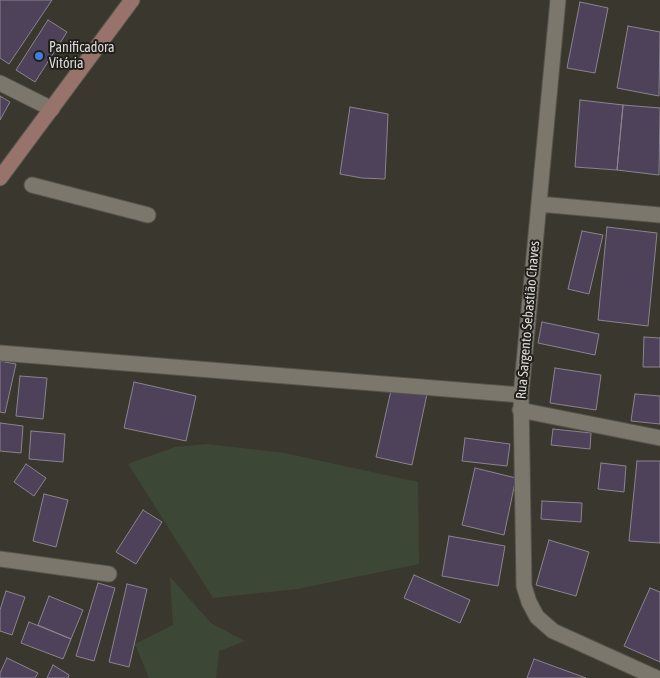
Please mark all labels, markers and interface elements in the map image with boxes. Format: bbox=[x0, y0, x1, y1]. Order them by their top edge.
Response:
place label: Panificadora Vitória bbox=[49, 40, 114, 72]
marker: Panificadora Vitória bbox=[33, 50, 45, 62]
street label: Rua Sargento Sebastião Chaves bbox=[513, 240, 543, 400]

